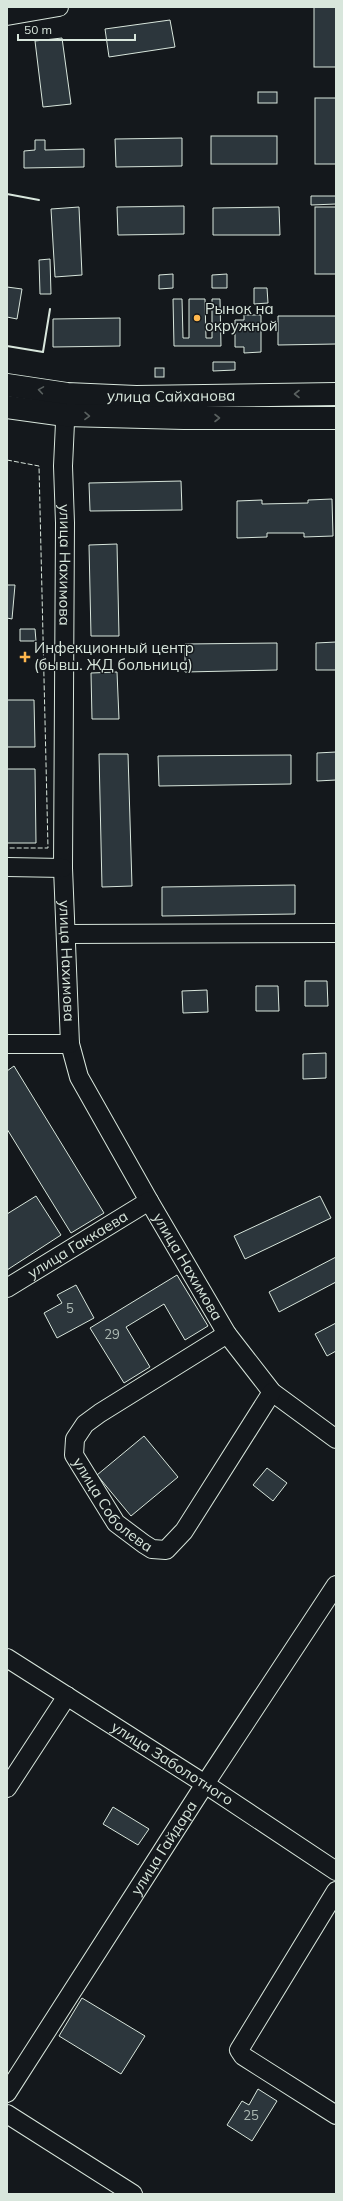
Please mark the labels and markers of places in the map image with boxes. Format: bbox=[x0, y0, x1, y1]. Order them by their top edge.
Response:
place label: Рынок на окружной bbox=[205, 299, 278, 335]
marker: Рынок на окружной bbox=[192, 313, 202, 323]
place label: Инфекционный центр (бывш. ЖД больница) bbox=[34, 638, 194, 674]
marker: Инфекционный центр (бывш. ЖД больница) bbox=[19, 651, 31, 663]

